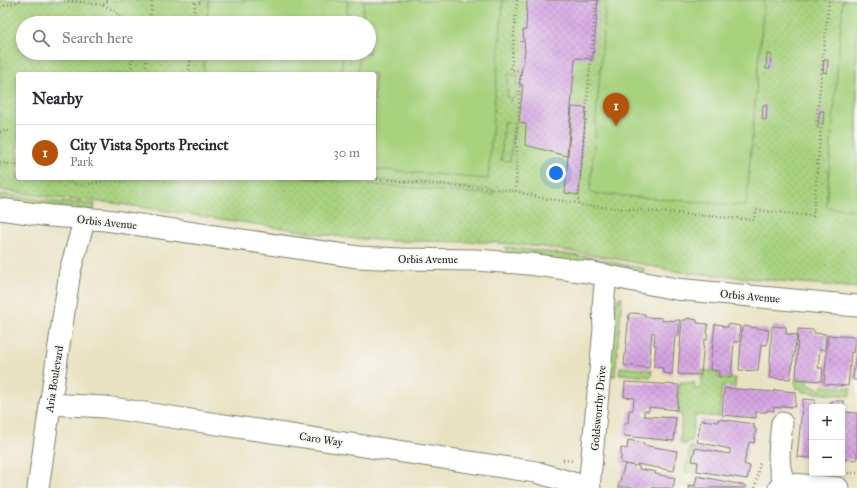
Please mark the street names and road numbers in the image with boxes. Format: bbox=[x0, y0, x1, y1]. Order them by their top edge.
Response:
street label: Orbis Avenue bbox=[76, 213, 138, 232]
street label: Orbis Avenue bbox=[398, 253, 459, 266]
street label: Orbis Avenue bbox=[719, 287, 781, 306]
street label: Aria Boulevard bbox=[43, 344, 66, 414]
street label: Goldsworthy Drive bbox=[588, 364, 609, 451]
street label: Caro Way bbox=[298, 430, 344, 449]

